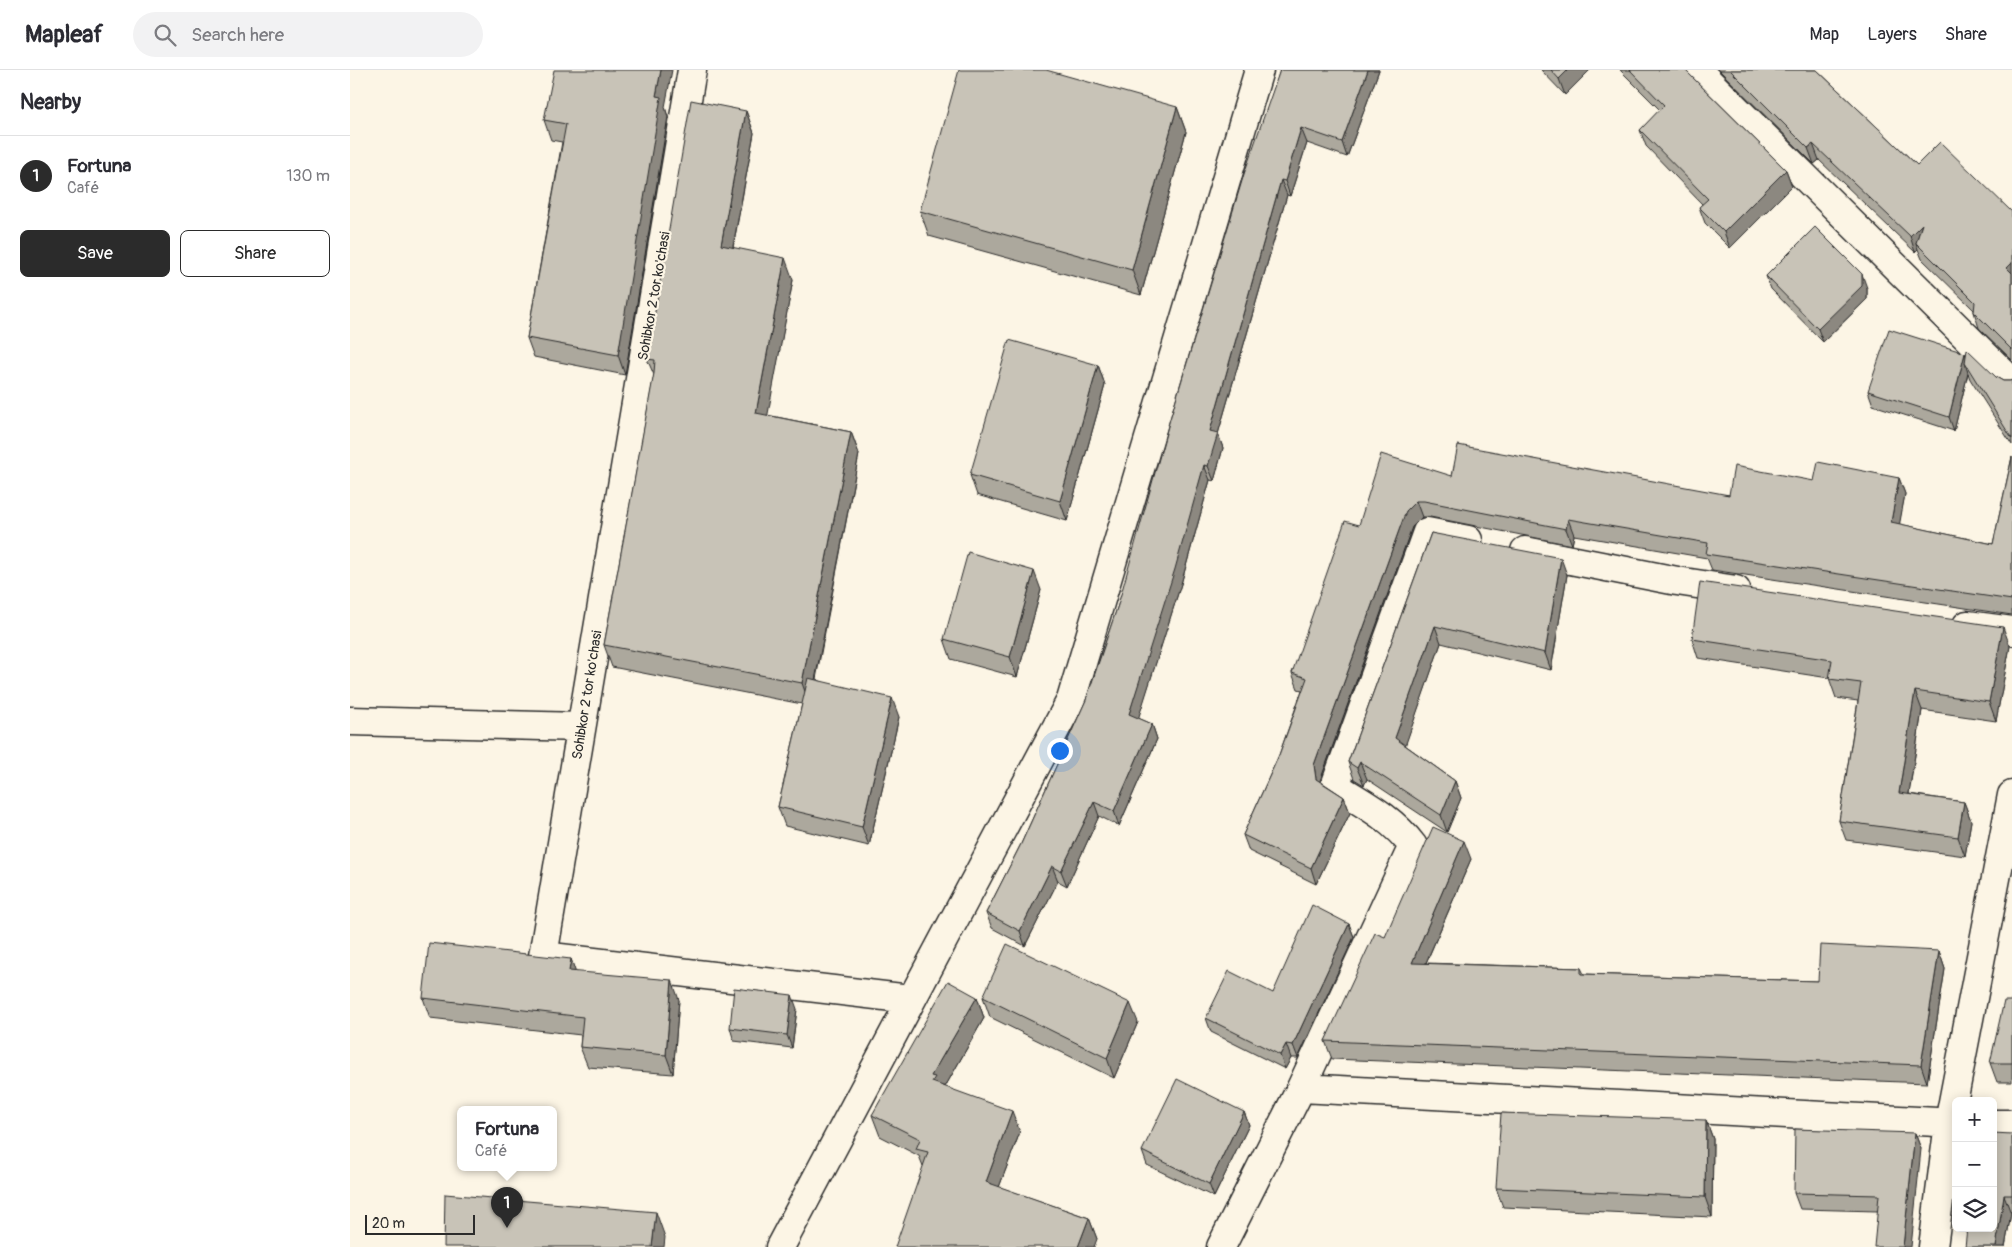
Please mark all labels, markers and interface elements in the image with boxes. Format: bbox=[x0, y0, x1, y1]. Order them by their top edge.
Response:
search box bbox=[133, 12, 483, 57]
text: Mapleaf bbox=[25, 20, 103, 49]
icon: search bbox=[151, 21, 179, 49]
text: Search here bbox=[191, 23, 284, 47]
text: Map bbox=[1810, 23, 1839, 46]
text: Layers bbox=[1867, 23, 1917, 46]
text: Share bbox=[1945, 23, 1987, 46]
text: Nearby bbox=[20, 89, 81, 116]
text: Fortuna bbox=[67, 154, 131, 178]
text: 1 bbox=[33, 166, 39, 186]
text: 130 m bbox=[286, 166, 330, 186]
text: Café bbox=[67, 178, 99, 198]
button: Save bbox=[20, 230, 170, 277]
button: Share bbox=[180, 230, 330, 277]
street label: Sohibkor 2 tor ko'chasi bbox=[634, 230, 674, 362]
street label: Sohibkor 2 tor ko'chasi bbox=[568, 629, 606, 761]
your location bbox=[1047, 738, 1073, 764]
map controls bbox=[1952, 1097, 1997, 1232]
button: + bbox=[1952, 1097, 1997, 1142]
popup bbox=[457, 1106, 557, 1171]
text: Fortuna bbox=[475, 1117, 539, 1141]
text: Café bbox=[475, 1141, 507, 1161]
button: − bbox=[1952, 1142, 1997, 1187]
pin: 1 bbox=[491, 1187, 523, 1228]
button: layers bbox=[1952, 1187, 1997, 1232]
scale bar bbox=[365, 1212, 475, 1235]
text: 20 m bbox=[372, 1215, 405, 1232]

